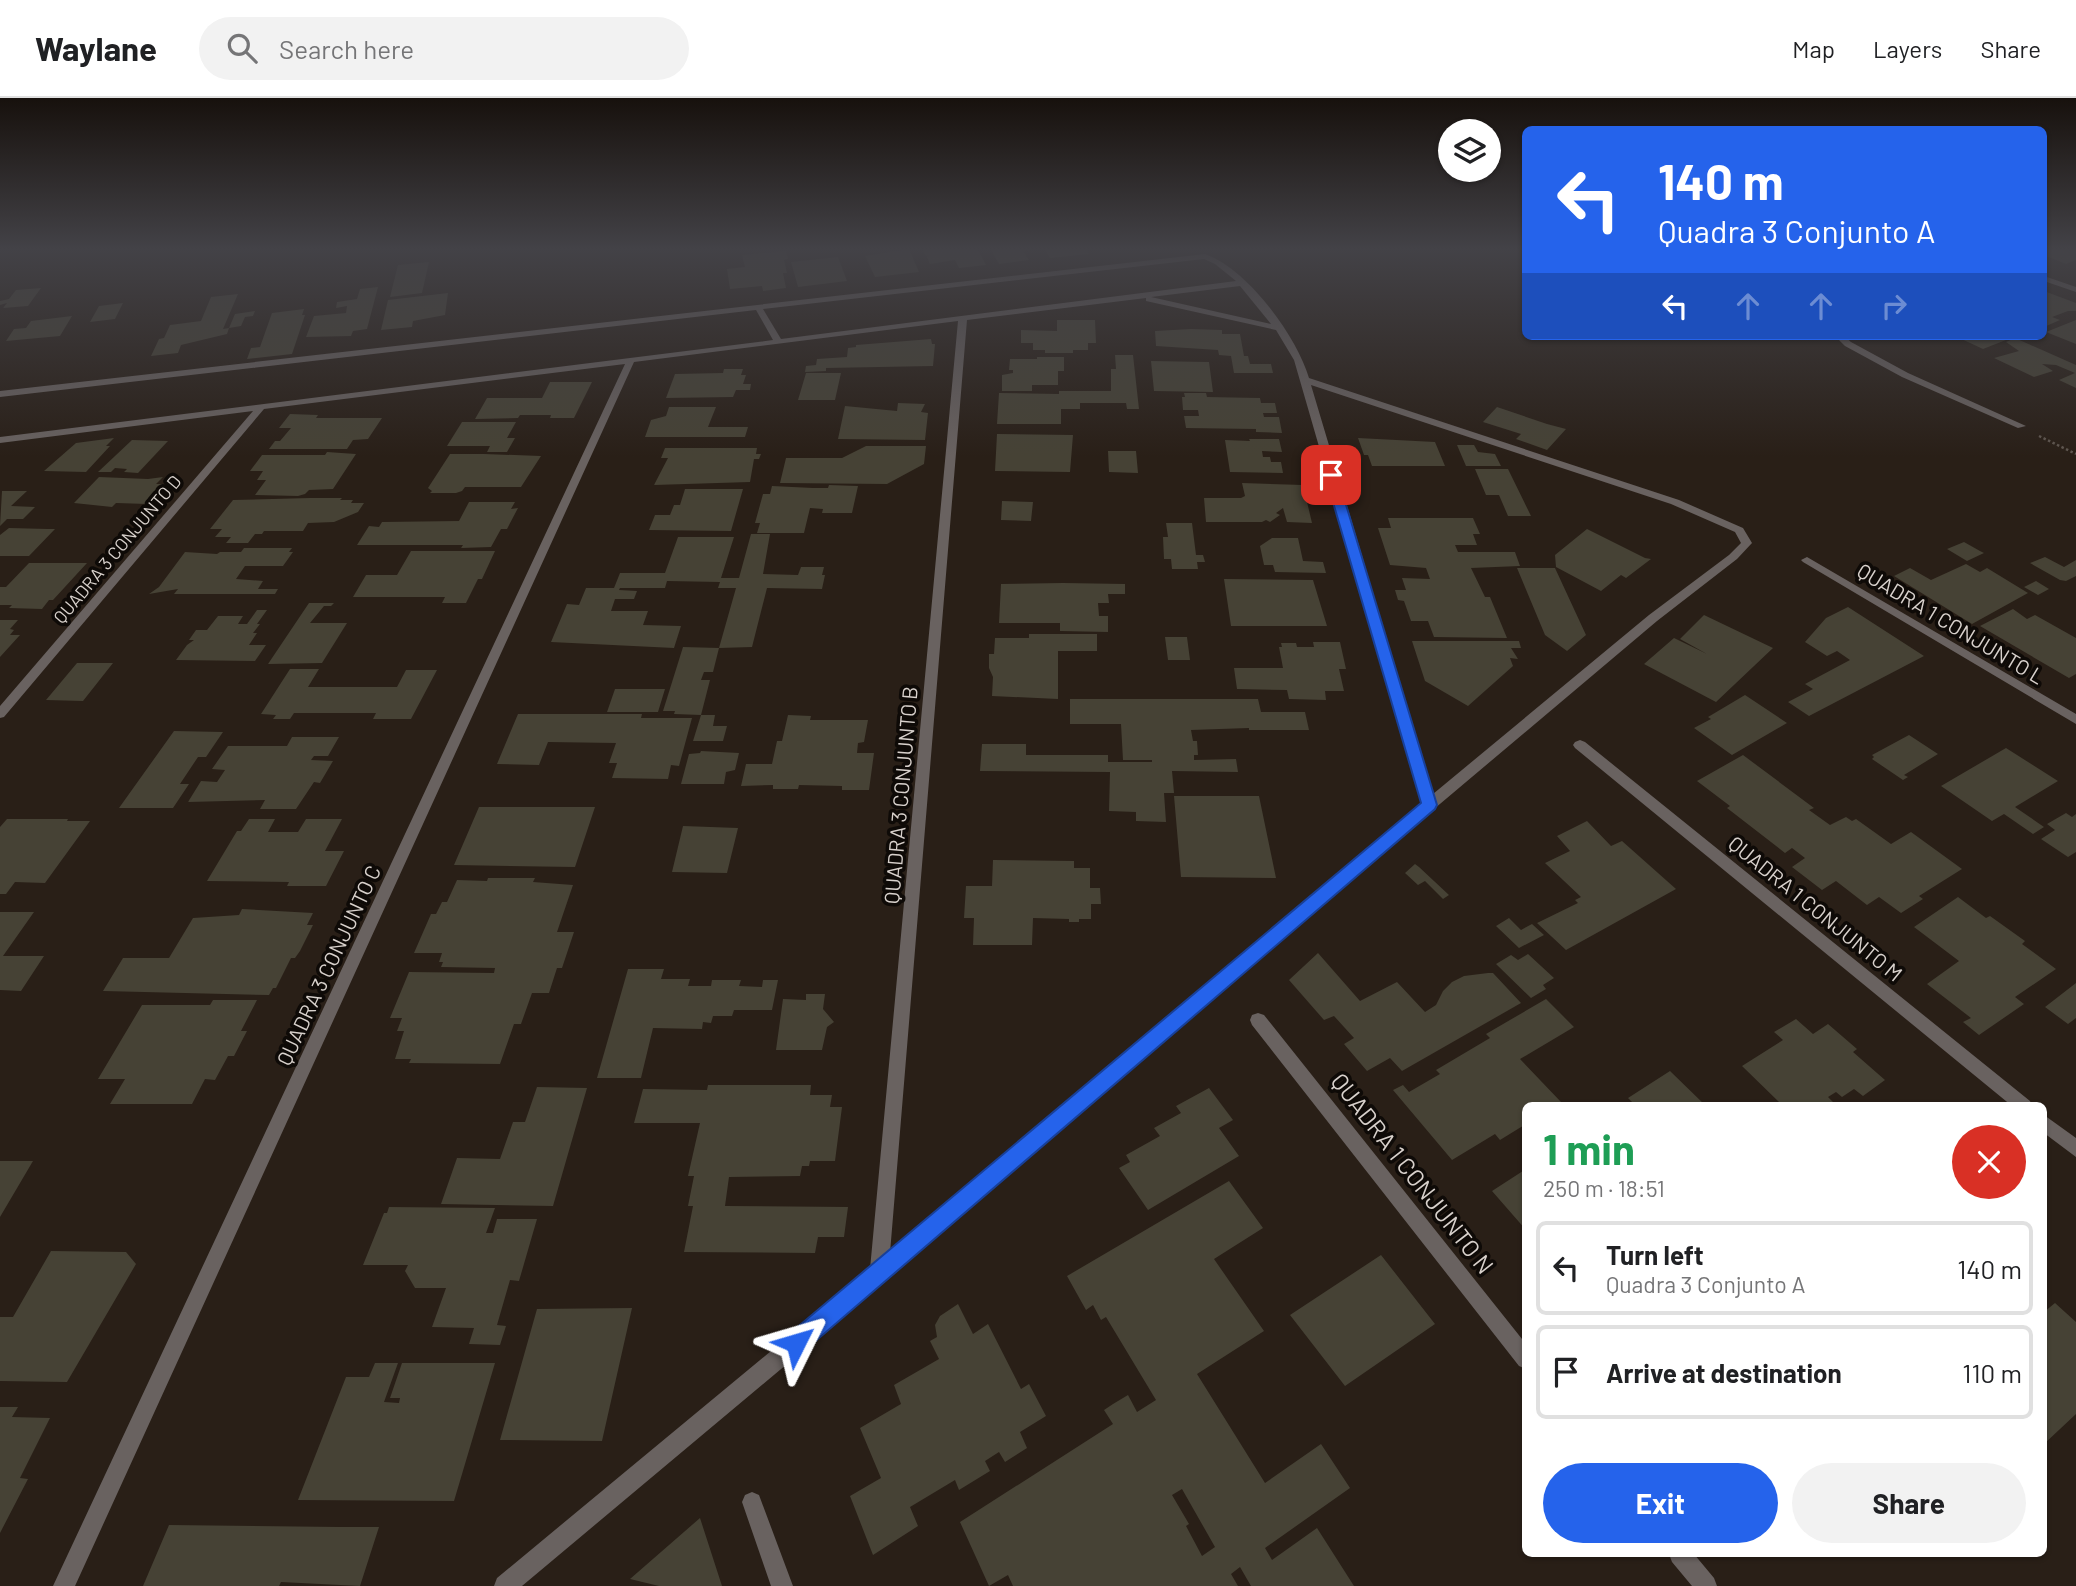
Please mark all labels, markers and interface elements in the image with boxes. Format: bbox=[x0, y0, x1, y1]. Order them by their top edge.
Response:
search box bbox=[199, 17, 689, 80]
text: Waylane bbox=[35, 28, 157, 68]
icon: search bbox=[223, 29, 261, 67]
text: Search here bbox=[279, 33, 414, 64]
text: Map bbox=[1792, 34, 1835, 63]
text: Layers bbox=[1873, 34, 1942, 63]
text: Share bbox=[1980, 34, 2041, 63]
map controls bbox=[1438, 119, 1501, 182]
button: layers bbox=[1438, 119, 1501, 182]
text: 140 m bbox=[1658, 151, 1784, 210]
icon: left bbox=[1543, 154, 1634, 245]
text: Quadra 3 Conjunto A bbox=[1658, 211, 1935, 249]
icon: left bbox=[1656, 287, 1694, 325]
icon: ahead bbox=[1729, 287, 1767, 325]
icon: ahead bbox=[1802, 287, 1840, 325]
icon: right bbox=[1875, 287, 1913, 325]
pin bbox=[1301, 445, 1361, 505]
icon: arrive bbox=[1312, 456, 1350, 494]
street label: QUADRA 3 CONJUNTO D bbox=[49, 470, 185, 628]
street label: QUADRA 1 CONJUNTO L bbox=[1853, 557, 2049, 689]
street label: QUADRA 3 CONJUNTO B bbox=[878, 685, 922, 905]
street label: QUADRA 1 CONJUNTO M bbox=[1724, 830, 1908, 986]
street label: QUADRA 3 CONJUNTO C bbox=[271, 861, 385, 1069]
street label: QUADRA 1 CONJUNTO N bbox=[1326, 1067, 1500, 1279]
text: 1 min bbox=[1543, 1123, 1635, 1173]
button: close bbox=[1952, 1125, 2026, 1199]
text: 250 m · 18:51 bbox=[1543, 1174, 1665, 1202]
text: Turn left bbox=[1606, 1239, 1704, 1270]
icon: left bbox=[1547, 1249, 1585, 1287]
text: 140 m bbox=[1957, 1253, 2022, 1284]
text: Quadra 3 Conjunto A bbox=[1606, 1270, 1805, 1298]
position arrow bbox=[759, 1306, 833, 1380]
icon: arrive bbox=[1547, 1353, 1585, 1391]
text: Arrive at destination bbox=[1606, 1357, 1842, 1388]
text: 110 m bbox=[1962, 1357, 2022, 1388]
button: Exit bbox=[1543, 1463, 1778, 1543]
button: Share bbox=[1792, 1463, 2026, 1543]

